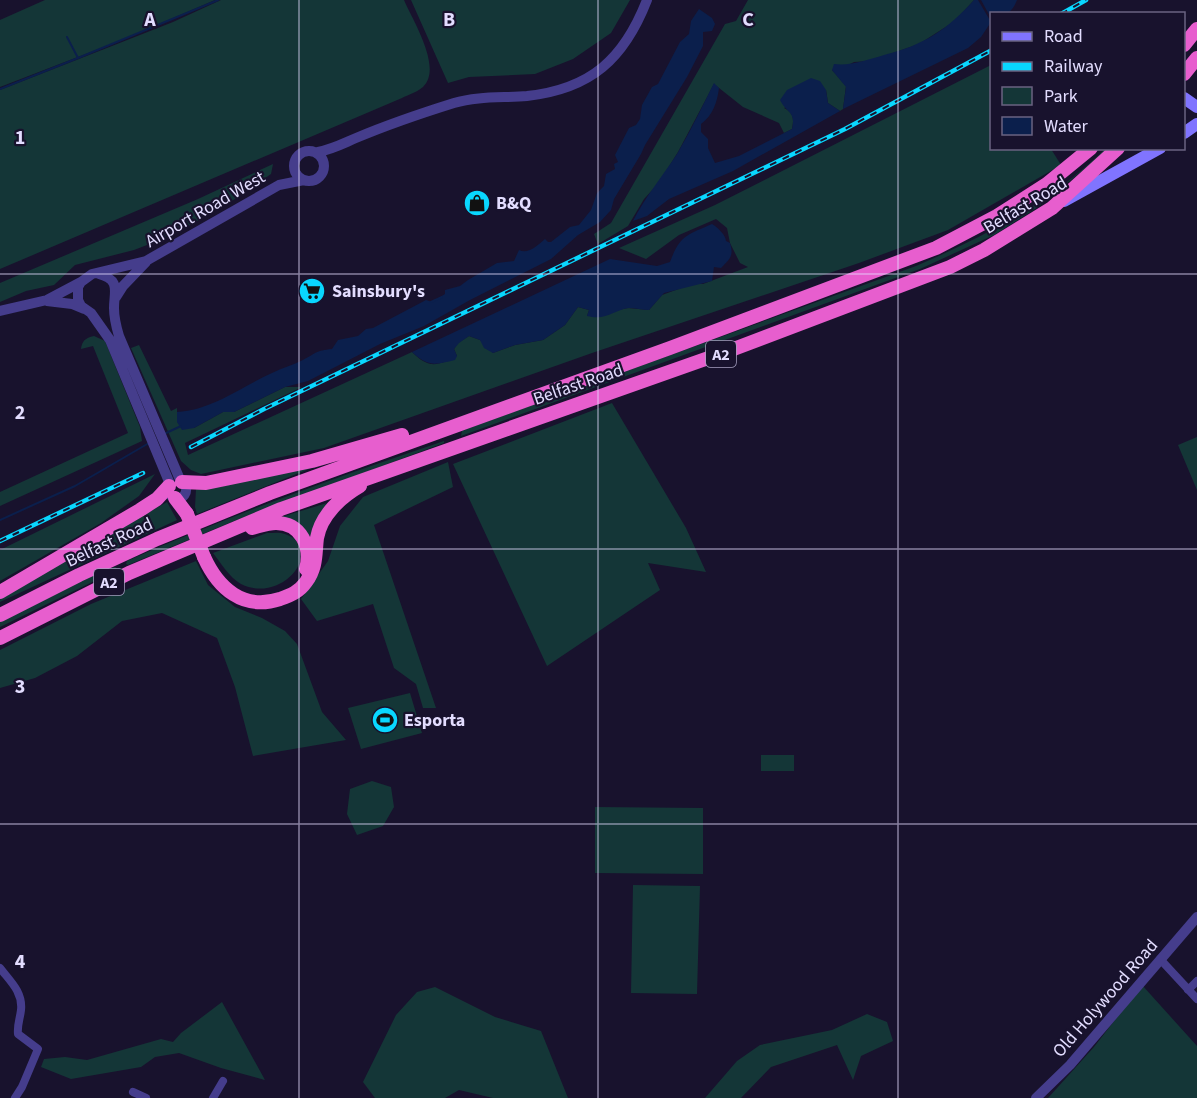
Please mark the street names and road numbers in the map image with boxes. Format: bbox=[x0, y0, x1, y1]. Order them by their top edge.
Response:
street label: Airport Road West bbox=[141, 165, 270, 254]
street label: Belfast Road bbox=[979, 171, 1072, 240]
road number: A2 bbox=[706, 341, 736, 367]
street label: Belfast Road bbox=[530, 357, 626, 412]
street label: Belfast Road bbox=[62, 511, 157, 574]
road number: A2 bbox=[94, 569, 124, 595]
street label: Old Holywood Road bbox=[1047, 934, 1164, 1063]

